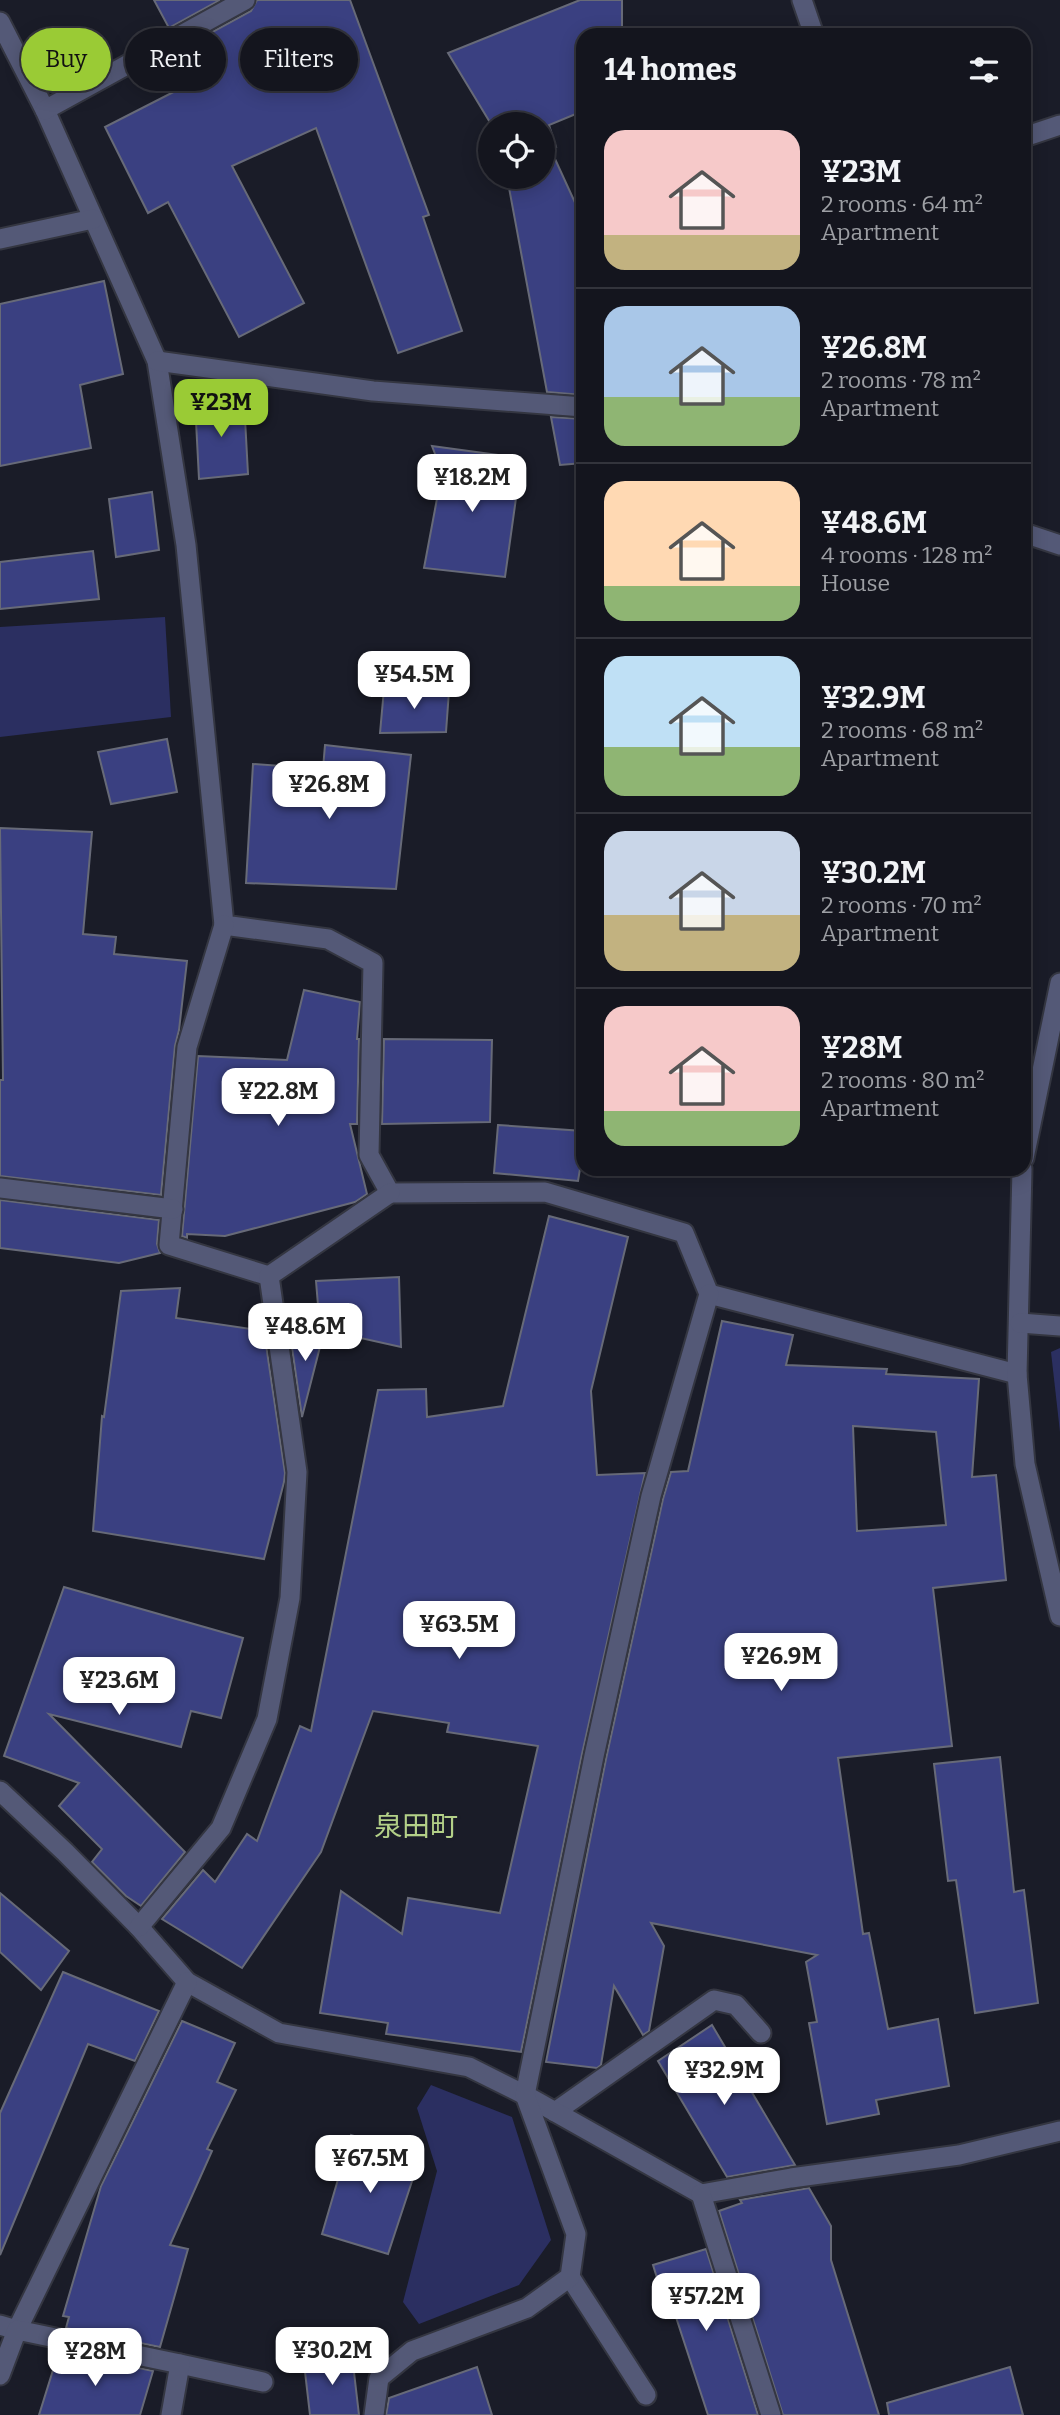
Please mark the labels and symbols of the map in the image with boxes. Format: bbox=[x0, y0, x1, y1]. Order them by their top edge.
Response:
pin: ¥23M bbox=[180, 380, 262, 439]
pin: ¥18.2M bbox=[415, 454, 529, 514]
pin: ¥54.5M bbox=[357, 652, 471, 711]
pin: ¥26.8M bbox=[272, 762, 386, 821]
pin: ¥22.8M bbox=[221, 1068, 335, 1128]
pin: ¥48.6M bbox=[248, 1304, 362, 1363]
pin: ¥63.5M bbox=[402, 1602, 516, 1661]
pin: ¥26.9M bbox=[724, 1634, 838, 1693]
pin: ¥23.6M bbox=[62, 1658, 176, 1717]
district label: 泉田町 bbox=[374, 1810, 458, 1843]
pin: ¥32.9M bbox=[667, 2048, 781, 2107]
pin: ¥67.5M bbox=[313, 2136, 427, 2195]
pin: ¥57.2M bbox=[649, 2274, 763, 2333]
pin: ¥28M bbox=[54, 2328, 136, 2388]
pin: ¥30.2M bbox=[275, 2328, 389, 2387]

